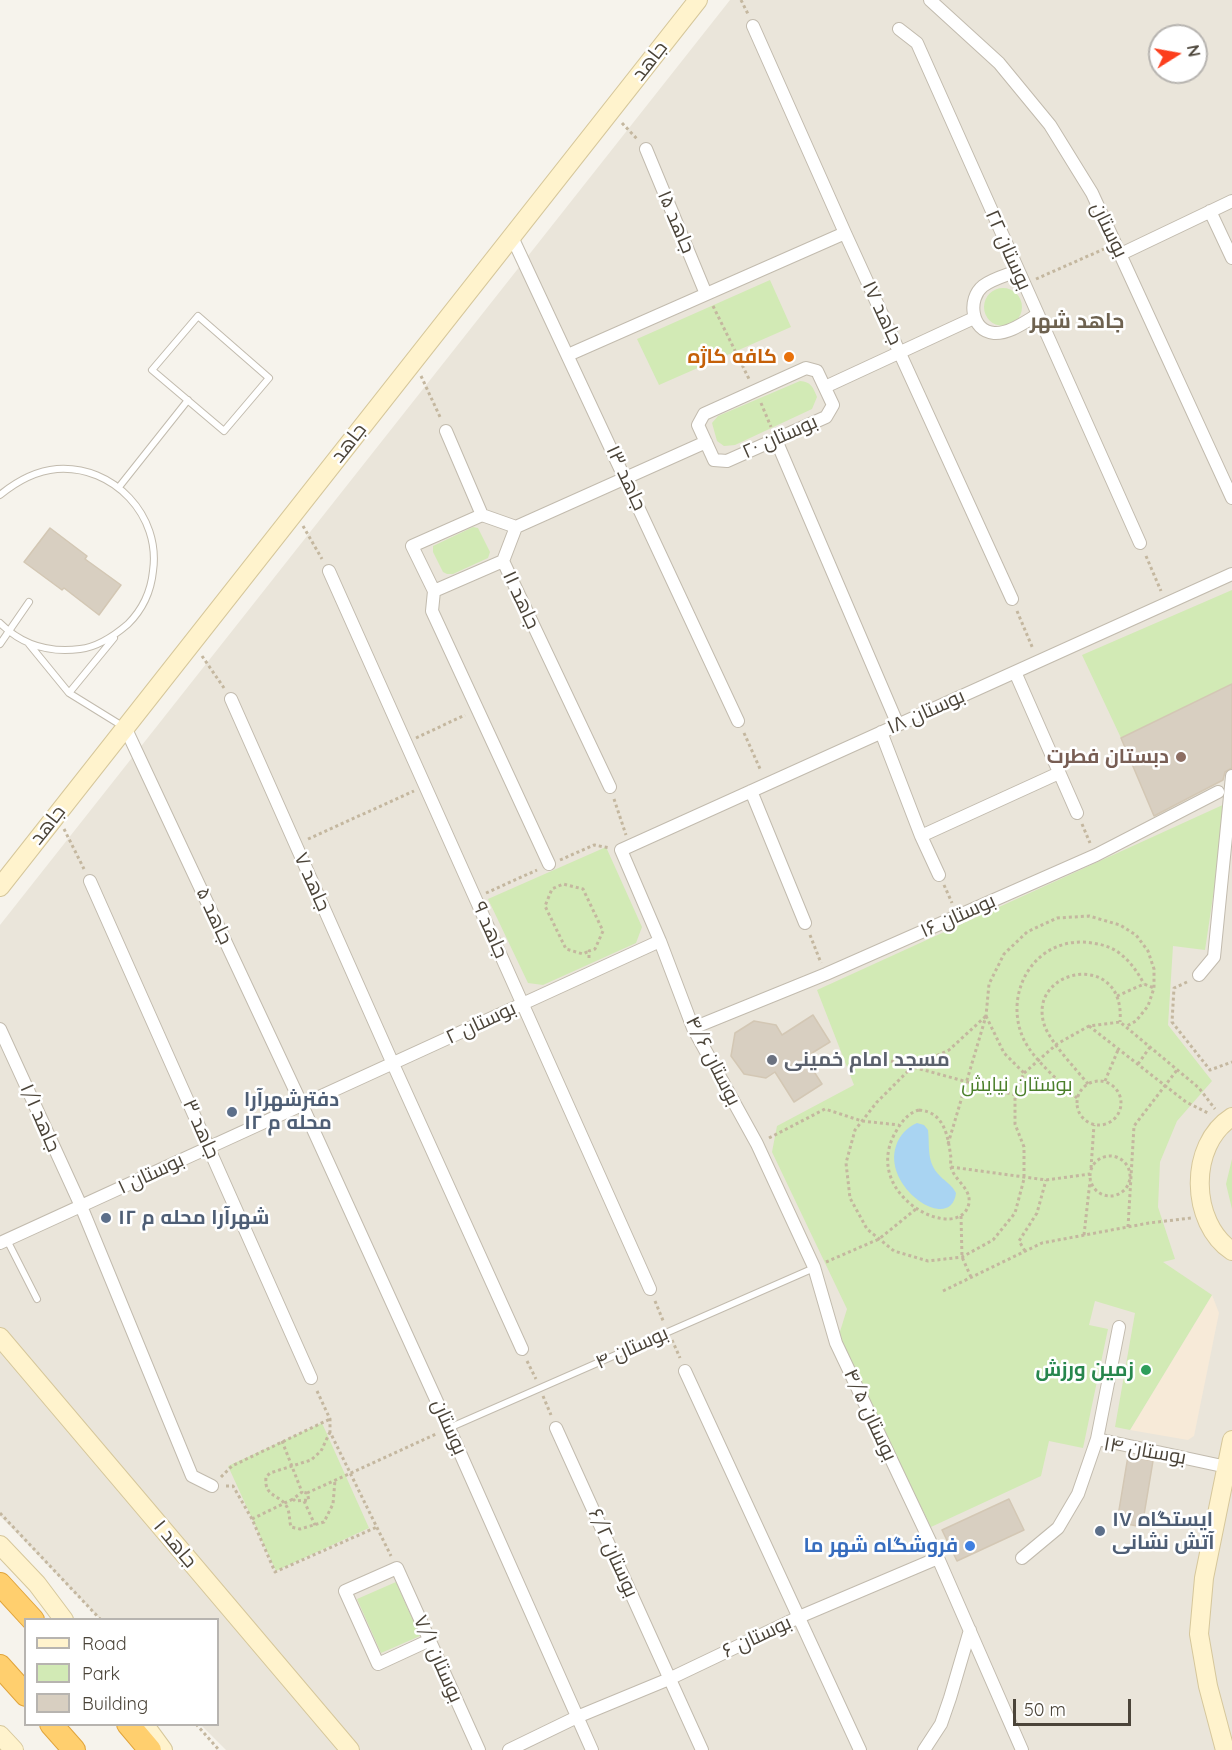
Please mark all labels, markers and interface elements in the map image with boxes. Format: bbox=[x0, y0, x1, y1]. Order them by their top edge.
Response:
north arrow bbox=[1148, 24, 1208, 84]
street label: جاهد bbox=[627, 36, 673, 86]
text: N bbox=[1183, 43, 1205, 59]
street label: جاهد ۱۵ bbox=[652, 187, 700, 257]
street label: بوستان bbox=[1085, 198, 1133, 262]
street label: بوستان ۲۲ bbox=[980, 206, 1036, 294]
street label: جاهد ۱۷ bbox=[857, 277, 907, 349]
district label: جاهد شهر bbox=[1030, 309, 1124, 335]
place label: کافه کاژه bbox=[688, 345, 777, 369]
marker: کافه کاژه bbox=[782, 350, 796, 364]
street label: بوستان ۲۰ bbox=[739, 410, 821, 464]
street label: جاهد bbox=[326, 418, 372, 468]
street label: جاهد ۱۳ bbox=[601, 442, 651, 514]
street label: جاهد ۱۱ bbox=[497, 567, 545, 633]
street label: بوستان ۱۸ bbox=[883, 684, 969, 740]
place label: دبستان فطرت bbox=[1047, 745, 1169, 769]
marker: دبستان فطرت bbox=[1174, 750, 1188, 764]
street label: جاهد bbox=[25, 800, 71, 850]
street label: جاهد ۷ bbox=[289, 849, 335, 915]
street label: جاهد ۵ bbox=[190, 884, 238, 948]
street label: بوستان ۱۶ bbox=[917, 889, 999, 943]
street label: جاهد ۹ bbox=[467, 898, 513, 962]
street label: بوستان ۲ bbox=[442, 996, 520, 1050]
street label: بوستان ۴/۶ bbox=[680, 1012, 746, 1110]
place label: مسجد امام خمینی bbox=[784, 1048, 950, 1072]
marker: مسجد امام خمینی bbox=[765, 1053, 779, 1067]
park label: بوستان نیایش bbox=[961, 1073, 1073, 1097]
street label: جاهد ۱/۱ bbox=[14, 1080, 66, 1156]
place label: دفترشهرآرا محله م ۱۲ bbox=[244, 1088, 339, 1135]
street label: جاهد ۳ bbox=[177, 1096, 225, 1162]
marker: دفترشهرآرا محله م ۱۲ bbox=[225, 1105, 239, 1119]
street label: بوستان ۱ bbox=[114, 1148, 188, 1200]
place label: شهرآرا محله م ۱۲ bbox=[118, 1206, 269, 1230]
marker: شهرآرا محله م ۱۲ bbox=[99, 1211, 113, 1225]
street label: بوستان ۴ bbox=[592, 1321, 672, 1375]
place label: زمین ورزش bbox=[1035, 1358, 1134, 1382]
marker: زمین ورزش bbox=[1139, 1363, 1153, 1377]
street label: بوستان ۴/۵ bbox=[838, 1365, 902, 1465]
street label: بوستان bbox=[426, 1395, 472, 1459]
street label: بوستان ۱۴ bbox=[1102, 1432, 1188, 1470]
street label: بوستان ۶/۲ bbox=[583, 1505, 643, 1601]
place label: ایستگاه ۱۷ آتش نشانی bbox=[1112, 1508, 1214, 1555]
street label: جاهد ۱ bbox=[148, 1515, 202, 1573]
marker: ایستگاه ۱۷ آتش نشانی bbox=[1093, 1524, 1107, 1538]
place label: فروشگاه شهر ما bbox=[804, 1534, 958, 1558]
marker: فروشگاه شهر ما bbox=[963, 1539, 977, 1553]
street label: بوستان ۶ bbox=[719, 1611, 795, 1663]
street label: بوستان ۷/۱ bbox=[408, 1612, 468, 1706]
legend bbox=[24, 1618, 219, 1726]
text: Road bbox=[82, 1632, 127, 1655]
text: Park bbox=[82, 1662, 120, 1685]
scale bar bbox=[1016, 1687, 1134, 1725]
text: Building bbox=[82, 1692, 148, 1715]
text: 50 m bbox=[1024, 1698, 1066, 1721]

